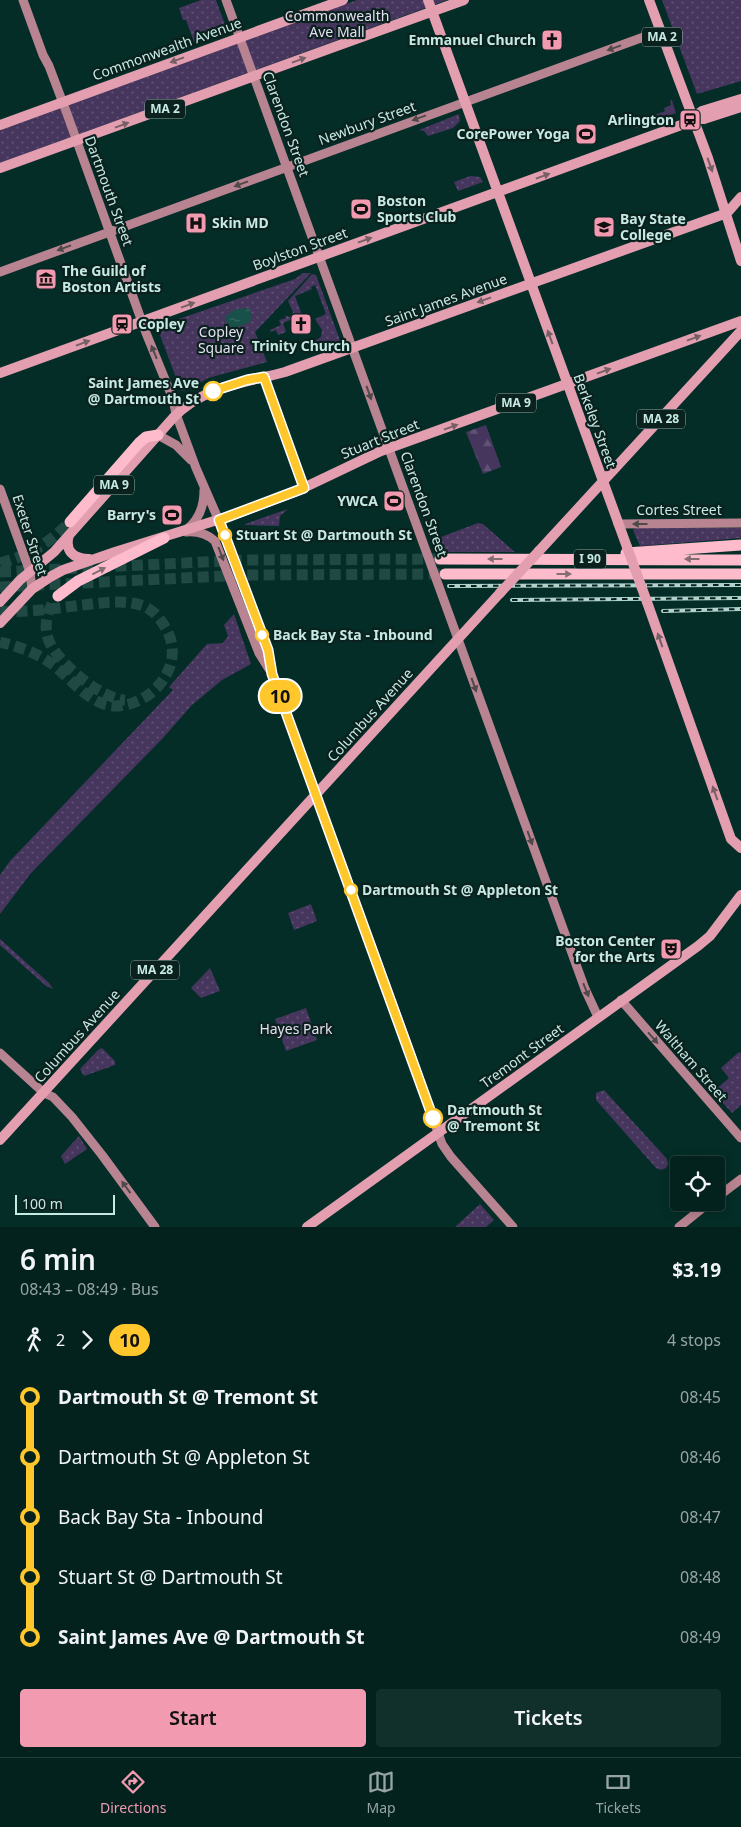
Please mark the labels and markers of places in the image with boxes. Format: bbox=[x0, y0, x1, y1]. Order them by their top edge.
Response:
church icon: Emmanuel Church bbox=[540, 28, 564, 52]
place label: Emmanuel Church bbox=[409, 30, 536, 49]
station icon: Arlington bbox=[678, 108, 702, 132]
place label: Arlington bbox=[608, 110, 674, 129]
sports icon: CorePower Yoga bbox=[574, 122, 598, 146]
place label: CorePower Yoga bbox=[456, 124, 570, 143]
place label: Boston Sports Club bbox=[377, 191, 457, 226]
sports icon: Boston Sports Club bbox=[349, 197, 373, 221]
place label: Bay State College bbox=[620, 209, 686, 244]
hospital icon: Skin MD bbox=[184, 211, 208, 235]
place label: Skin MD bbox=[212, 213, 269, 232]
school or university icon: Bay State College bbox=[592, 215, 616, 239]
place label: The Guild of Boston Artists bbox=[62, 261, 161, 296]
museum icon: The Guild of Boston Artists bbox=[34, 267, 58, 291]
station icon: Copley bbox=[110, 312, 134, 336]
church icon: Trinity Church bbox=[289, 312, 313, 336]
place label: Copley bbox=[138, 314, 185, 333]
place label: Trinity Church bbox=[252, 336, 350, 355]
place label: Saint James Ave @ Dartmouth St bbox=[88, 373, 199, 408]
marker: Saint James Ave @ Dartmouth St bbox=[203, 381, 223, 401]
sports icon: YWCA bbox=[382, 489, 406, 513]
place label: YWCA bbox=[337, 491, 378, 510]
sports icon: Barry's bbox=[160, 503, 184, 527]
place label: Barry's bbox=[107, 505, 156, 524]
place label: Stuart St @ Dartmouth St bbox=[236, 525, 412, 544]
marker: Stuart St @ Dartmouth St bbox=[218, 528, 232, 542]
place label: Back Bay Sta - Inbound bbox=[273, 625, 433, 644]
marker: Back Bay Sta - Inbound bbox=[255, 628, 269, 642]
place label: Dartmouth St @ Appleton St bbox=[362, 880, 558, 899]
marker: Dartmouth St @ Appleton St bbox=[344, 883, 358, 897]
place label: Boston Center for the Arts bbox=[555, 931, 656, 966]
theatre icon: Boston Center for the Arts bbox=[659, 937, 683, 961]
place label: Dartmouth St @ Tremont St bbox=[447, 1100, 542, 1135]
marker: Dartmouth St @ Tremont St bbox=[423, 1108, 443, 1128]

